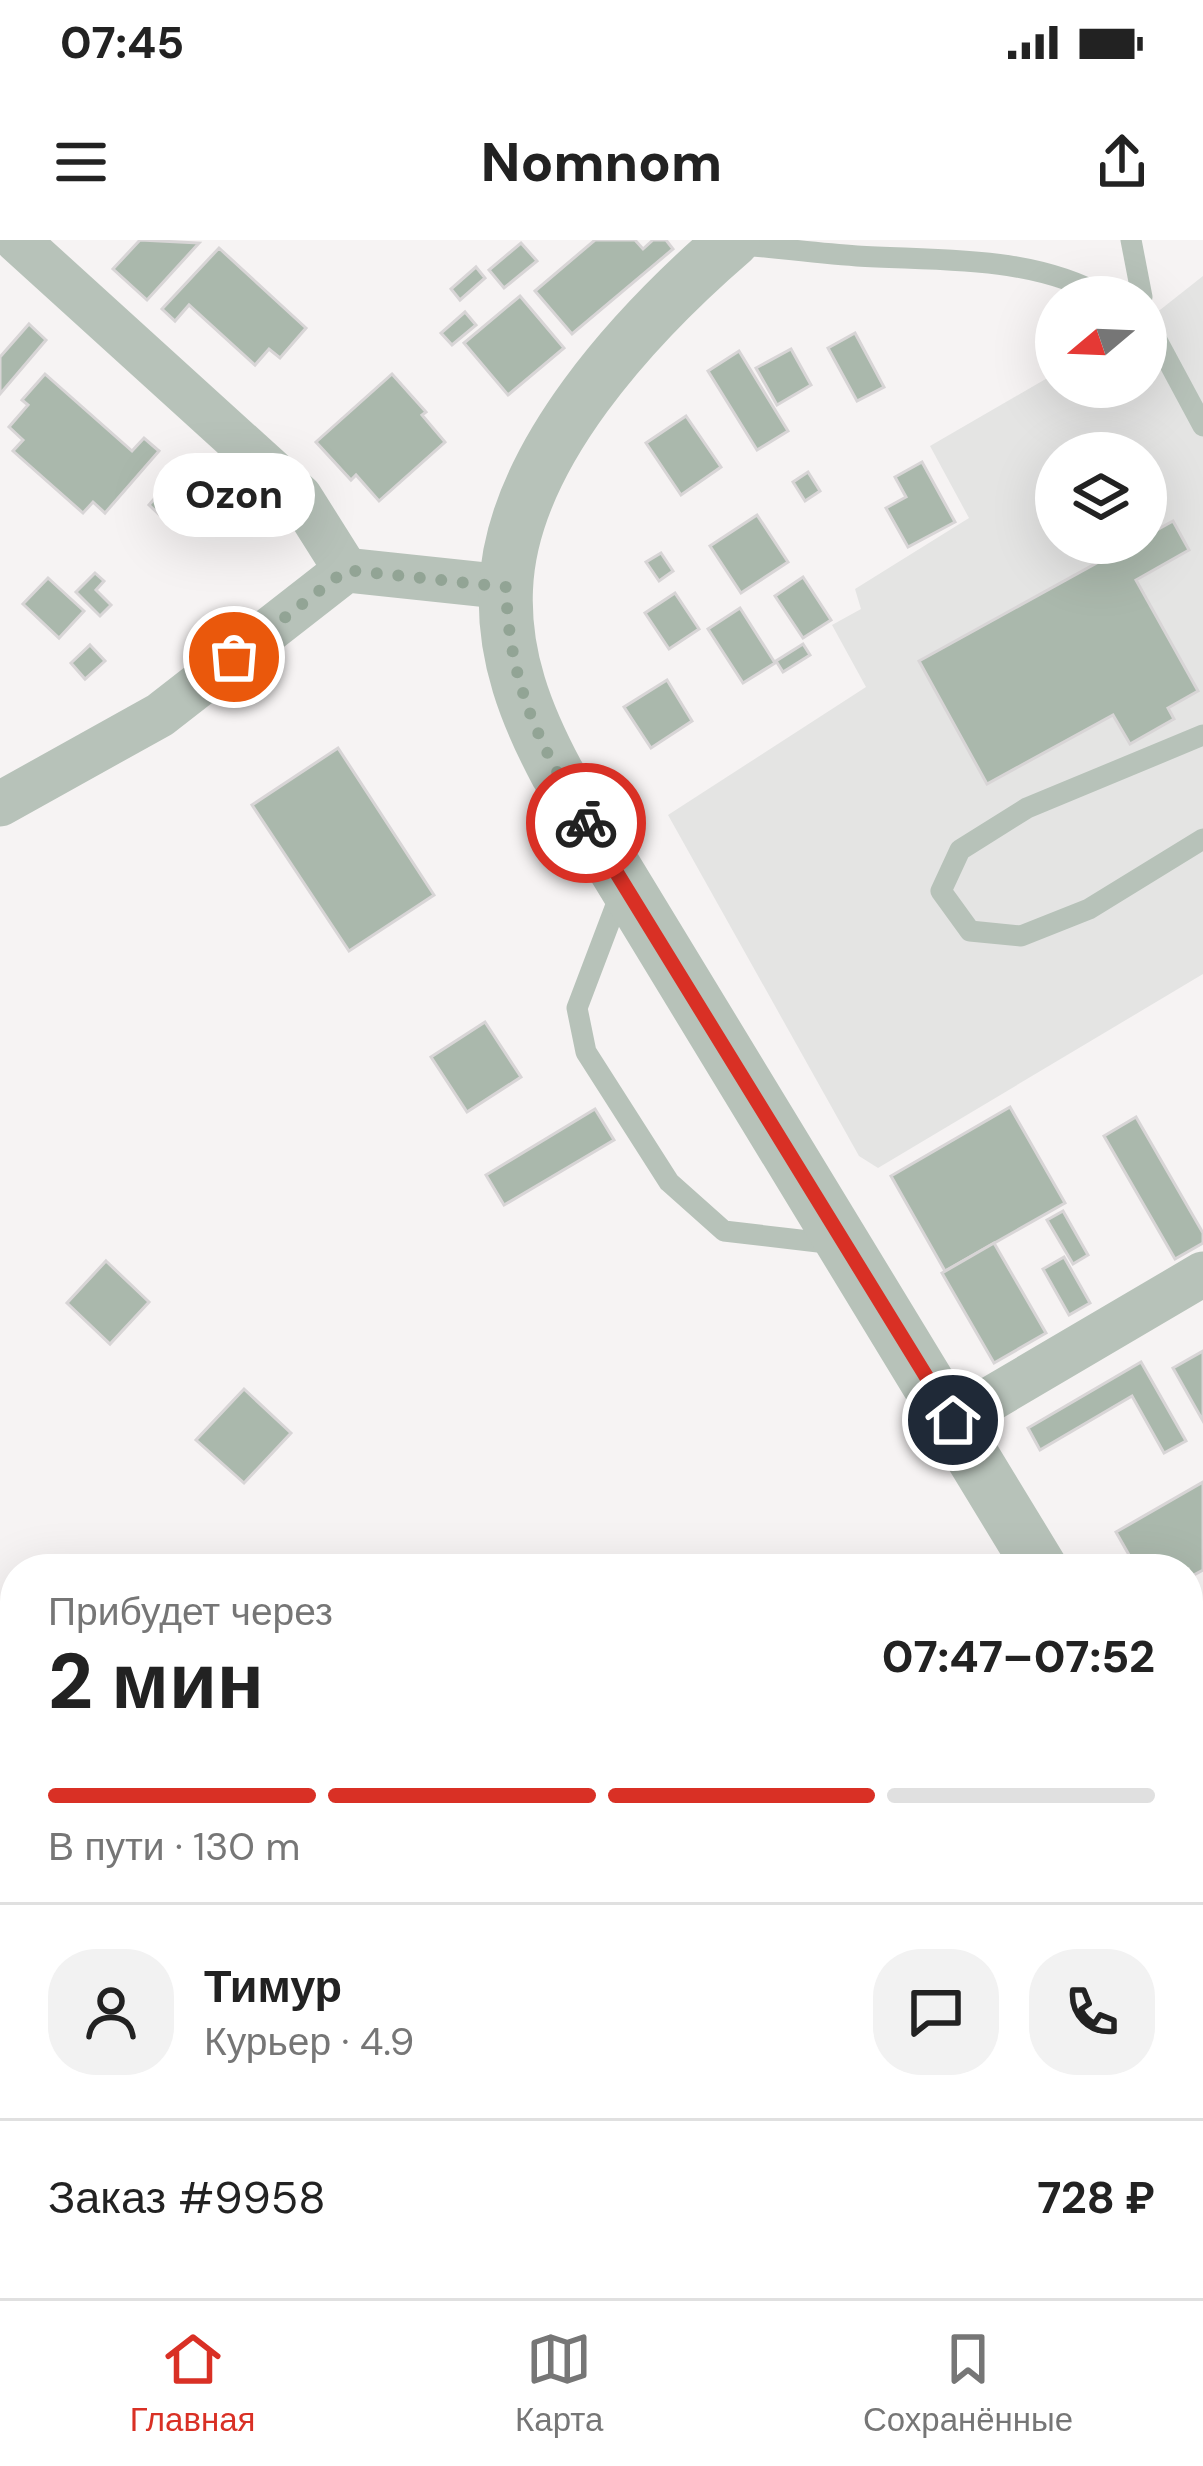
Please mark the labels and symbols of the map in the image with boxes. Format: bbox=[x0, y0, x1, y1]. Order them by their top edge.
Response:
north arrow bbox=[1035, 276, 1167, 408]
callout: Ozon bbox=[153, 453, 315, 537]
pin bbox=[183, 606, 285, 708]
courier bbox=[526, 763, 646, 883]
pin bbox=[902, 1369, 1004, 1471]

